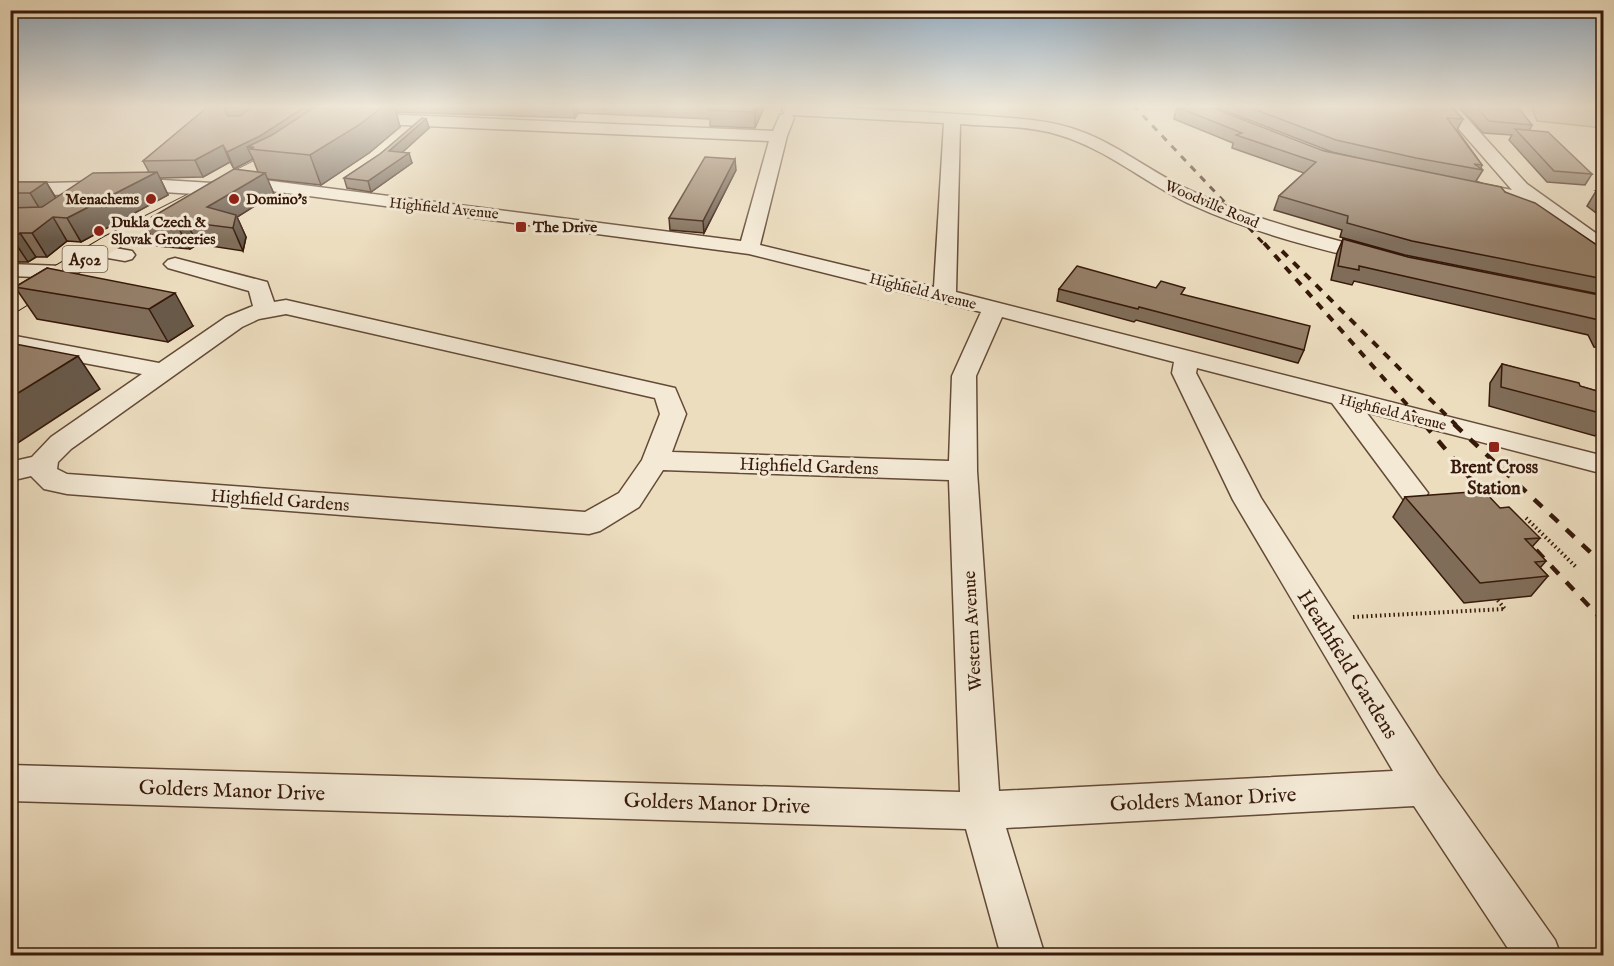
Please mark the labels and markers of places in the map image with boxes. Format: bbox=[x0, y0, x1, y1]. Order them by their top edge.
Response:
place label: Menachems bbox=[66, 190, 140, 209]
place label: Domino's bbox=[246, 190, 308, 209]
marker: Menachems bbox=[144, 192, 158, 206]
marker: Domino's bbox=[227, 192, 241, 206]
place label: Dukla Czech & Slovak Groceries bbox=[111, 213, 216, 249]
place label: The Drive bbox=[532, 218, 597, 237]
marker: The Drive bbox=[514, 220, 528, 234]
marker: Dukla Czech & Slovak Groceries bbox=[92, 224, 106, 238]
marker: Brent Cross Station bbox=[1487, 440, 1501, 454]
place label: Brent Cross Station bbox=[1450, 457, 1539, 501]

